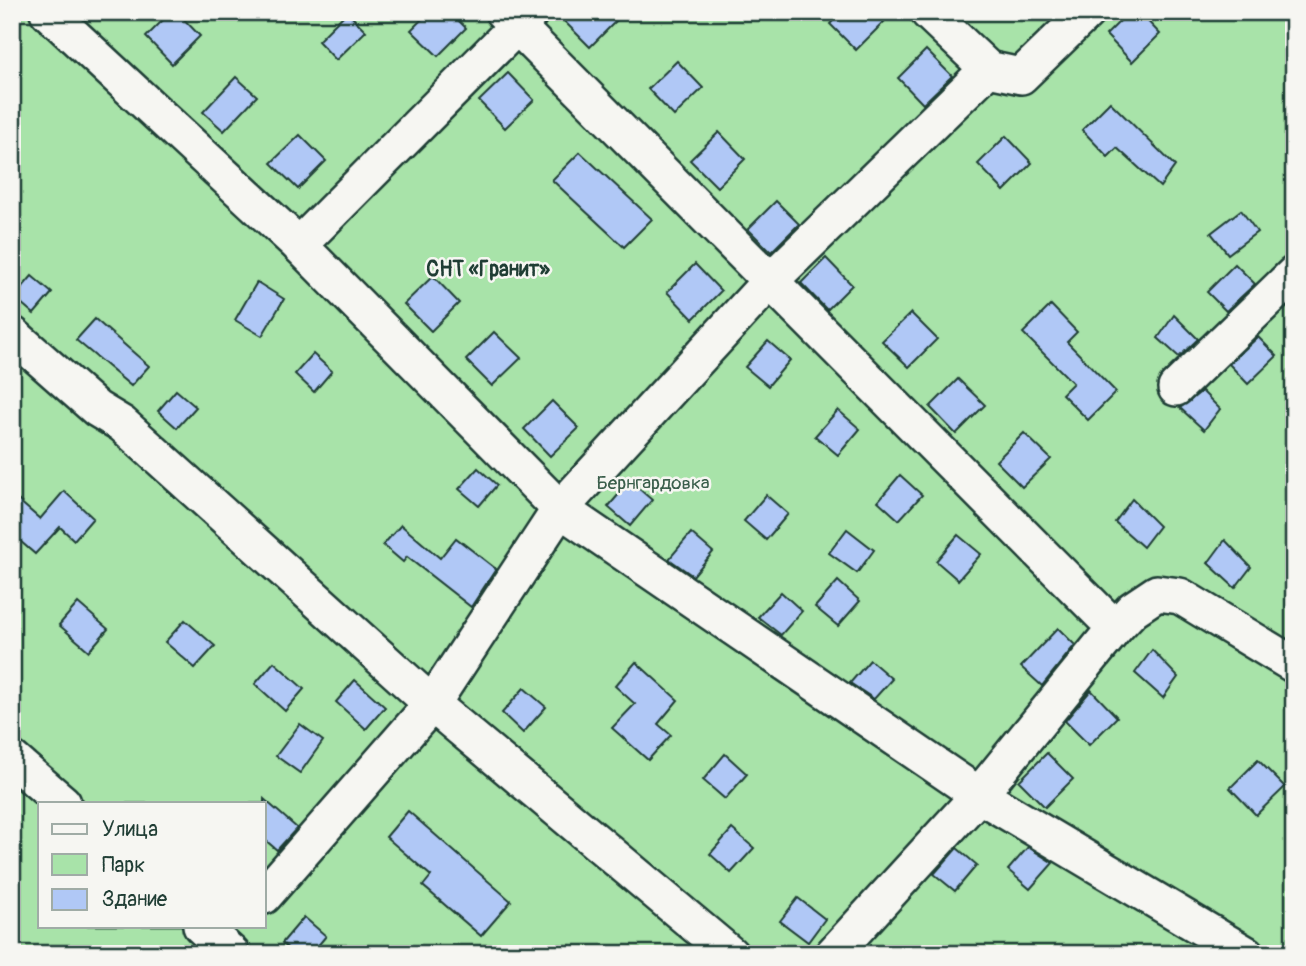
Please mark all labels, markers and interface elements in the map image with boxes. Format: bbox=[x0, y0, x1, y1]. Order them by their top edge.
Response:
district label: СНТ «Гранит» bbox=[426, 256, 550, 283]
park label: Бернгардовка bbox=[596, 471, 710, 495]
legend bbox=[38, 802, 266, 928]
text: Улица bbox=[102, 816, 158, 843]
text: Парк bbox=[102, 852, 145, 879]
text: Здание bbox=[102, 886, 168, 913]

